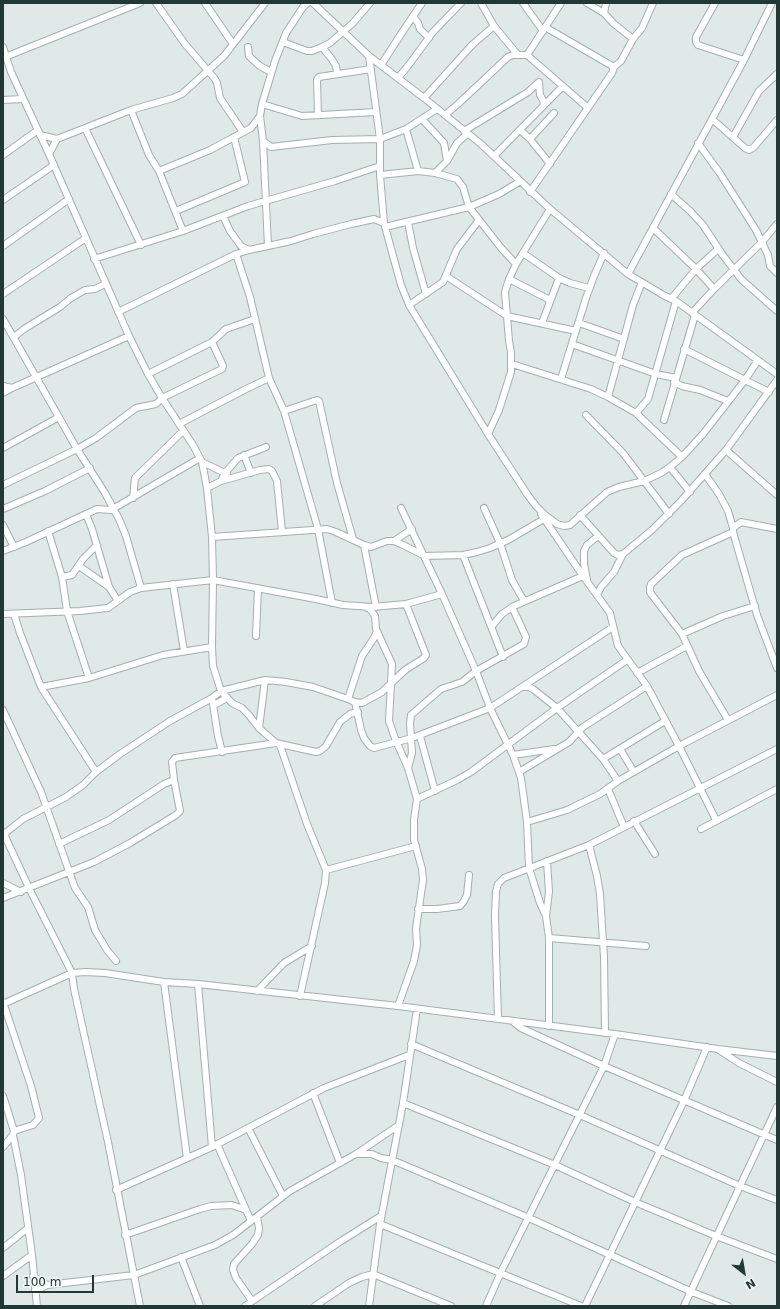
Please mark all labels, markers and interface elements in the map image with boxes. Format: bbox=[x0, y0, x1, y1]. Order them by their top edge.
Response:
north arrow bbox=[724, 1253, 764, 1293]
scale bar bbox=[18, 1267, 96, 1293]
text: 100 m bbox=[23, 1275, 61, 1289]
text: N bbox=[743, 1276, 758, 1292]

